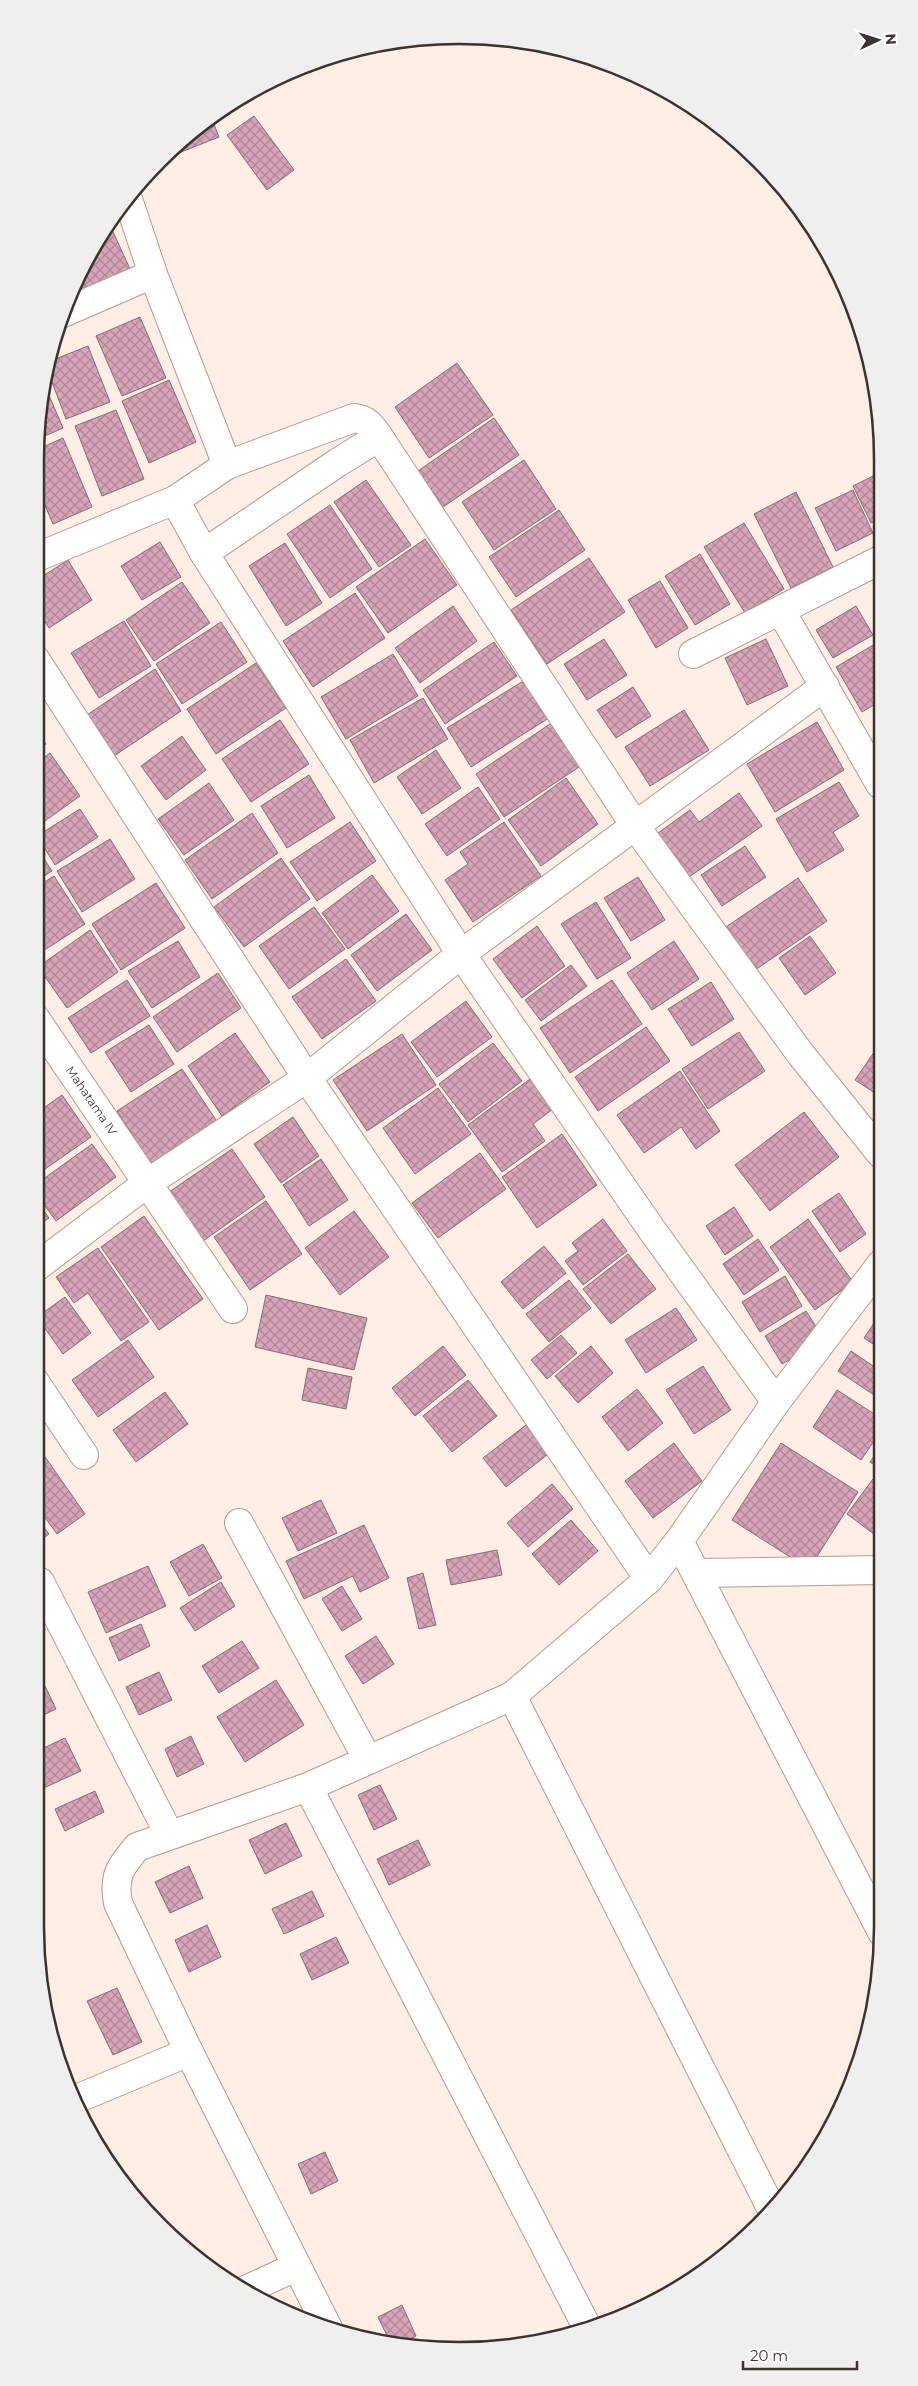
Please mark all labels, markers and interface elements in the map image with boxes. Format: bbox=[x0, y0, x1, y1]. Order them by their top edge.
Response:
north arrow bbox=[853, 15, 903, 65]
text: N bbox=[882, 33, 900, 45]
street label: Mahatama IV bbox=[63, 1063, 121, 1138]
scale bar bbox=[743, 2338, 857, 2370]
text: 20 m bbox=[750, 2346, 788, 2365]

